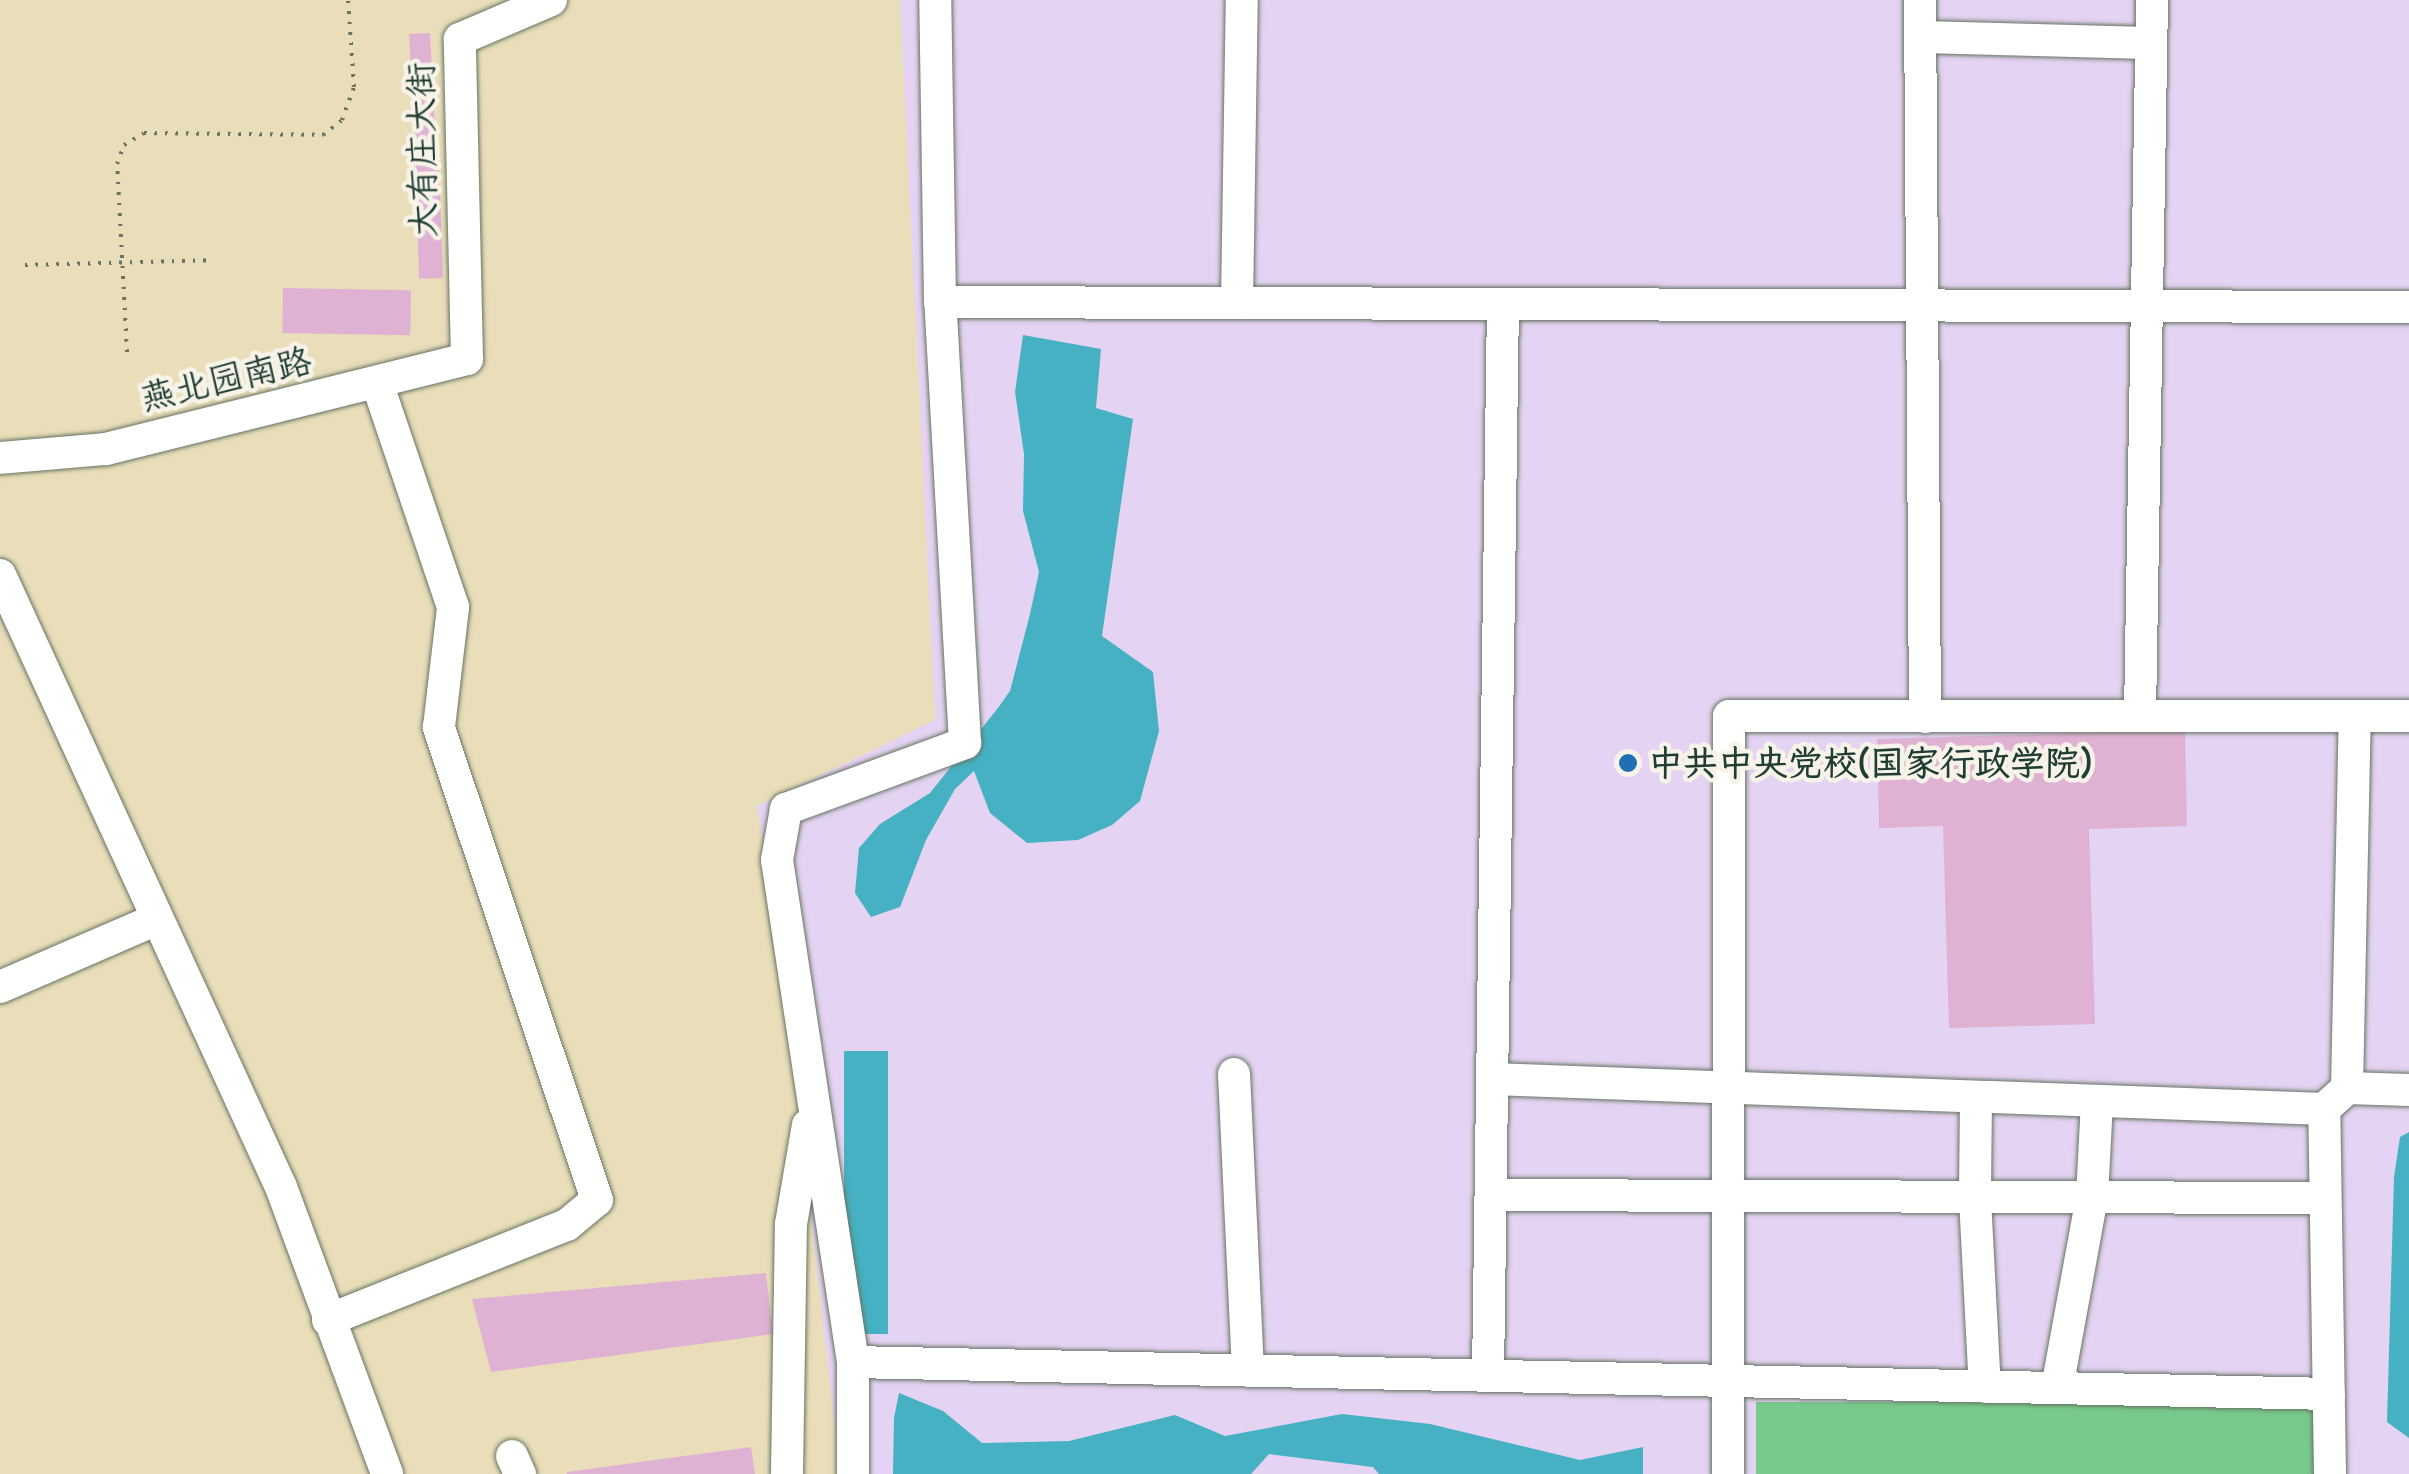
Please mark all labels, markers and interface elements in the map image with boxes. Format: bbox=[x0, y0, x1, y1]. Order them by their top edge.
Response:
street label: 大有庄大街 bbox=[399, 62, 445, 238]
street label: 燕北园南路 bbox=[136, 339, 316, 419]
place label: 中共中央党校(国家行政学院) bbox=[1648, 742, 2092, 784]
marker: 中共中央党校(国家行政学院) bbox=[1617, 752, 1639, 774]

